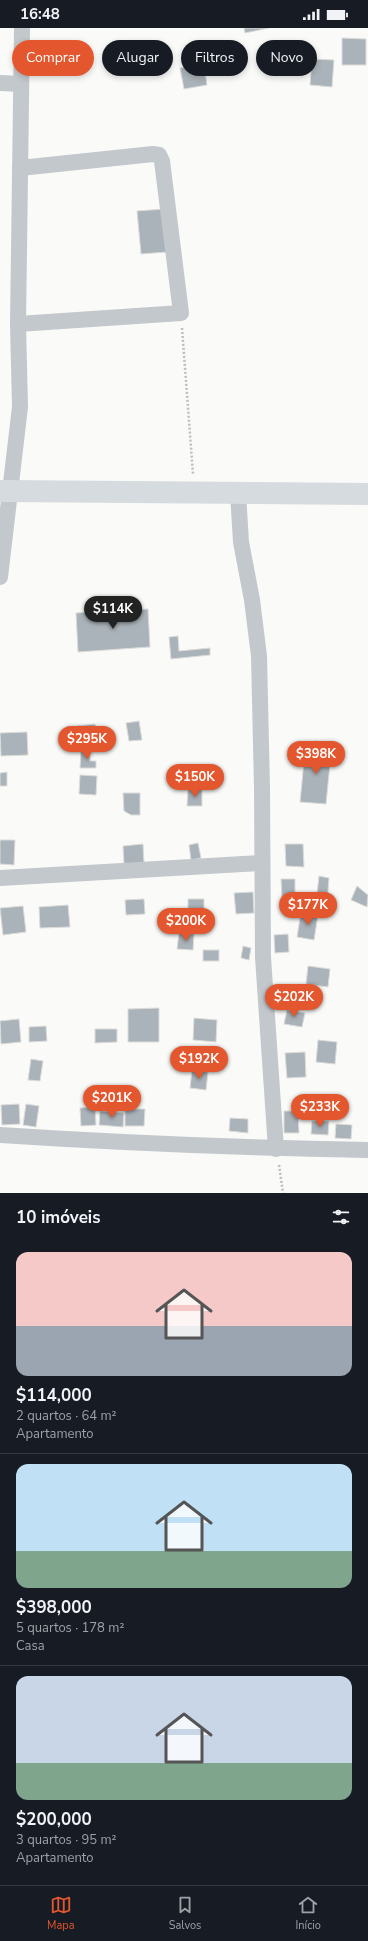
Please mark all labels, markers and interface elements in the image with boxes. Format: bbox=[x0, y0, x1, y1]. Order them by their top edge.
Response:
text: 16:48 bbox=[20, 4, 60, 24]
chip: Comprar bbox=[12, 40, 94, 76]
chip: Alugar bbox=[102, 40, 173, 76]
chip: Filtros bbox=[181, 40, 248, 76]
chip: Novo bbox=[256, 40, 317, 76]
pin: $114K bbox=[85, 596, 141, 630]
text: $114K bbox=[93, 600, 133, 618]
pin: $295K bbox=[59, 726, 115, 760]
text: $295K bbox=[67, 730, 107, 748]
pin: $398K bbox=[288, 741, 344, 775]
text: $398K bbox=[296, 745, 336, 763]
pin: $150K bbox=[167, 764, 223, 798]
text: $150K bbox=[175, 768, 215, 786]
pin: $177K bbox=[280, 892, 336, 926]
text: $177K bbox=[288, 896, 328, 914]
pin: $200K bbox=[158, 908, 214, 942]
text: $200K bbox=[166, 912, 206, 930]
pin: $202K bbox=[266, 984, 322, 1018]
text: $202K bbox=[274, 988, 314, 1006]
pin: $192K bbox=[171, 1046, 227, 1080]
text: $192K bbox=[179, 1050, 219, 1068]
pin: $201K bbox=[84, 1085, 140, 1119]
text: $201K bbox=[92, 1089, 132, 1107]
pin: $233K bbox=[292, 1094, 348, 1128]
text: $233K bbox=[300, 1098, 340, 1116]
text: 10 imóveis bbox=[16, 1206, 101, 1229]
icon: filters bbox=[330, 1206, 352, 1228]
icon: home bbox=[148, 1278, 220, 1350]
text: $114,000 bbox=[16, 1384, 92, 1407]
text: 2 quartos · 64 m² bbox=[16, 1407, 117, 1425]
text: Apartamento bbox=[16, 1425, 94, 1443]
icon: home bbox=[148, 1490, 220, 1562]
text: $398,000 bbox=[16, 1596, 92, 1619]
text: 5 quartos · 178 m² bbox=[16, 1619, 124, 1637]
text: Casa bbox=[16, 1637, 45, 1655]
icon: home bbox=[148, 1702, 220, 1774]
text: $200,000 bbox=[16, 1808, 92, 1831]
text: 3 quartos · 95 m² bbox=[16, 1831, 117, 1849]
text: Apartamento bbox=[16, 1849, 94, 1867]
tab: Mapa bbox=[47, 1894, 75, 1933]
tab: Salvos bbox=[169, 1894, 201, 1933]
tab: Início bbox=[296, 1894, 321, 1933]

